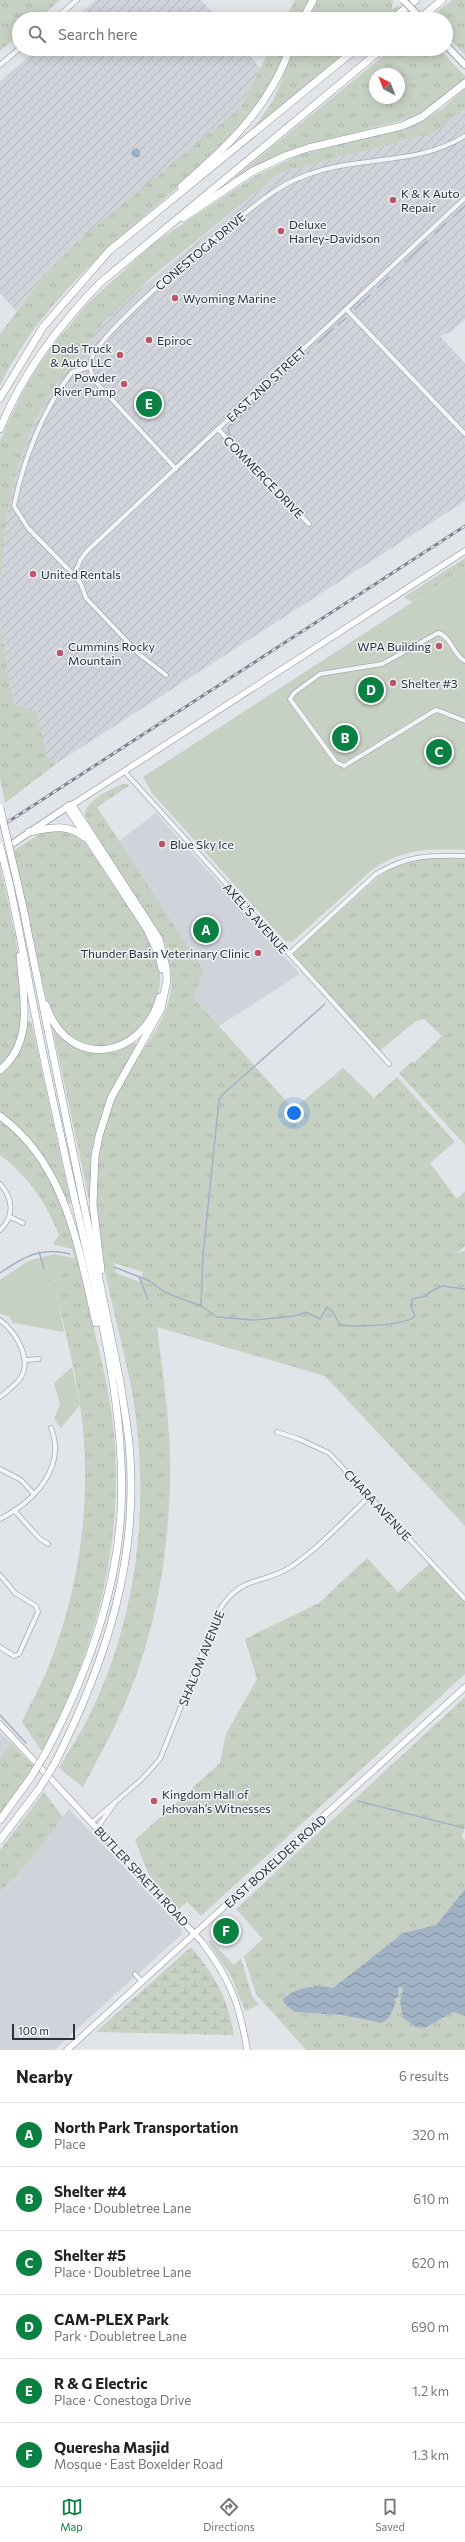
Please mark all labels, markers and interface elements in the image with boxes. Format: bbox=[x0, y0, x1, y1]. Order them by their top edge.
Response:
search box bbox=[12, 12, 453, 56]
icon: search bbox=[26, 23, 48, 45]
text: Search here bbox=[58, 25, 137, 43]
north arrow bbox=[369, 68, 405, 104]
place label: K & K Auto Repair bbox=[401, 186, 460, 214]
marker: K & K Auto Repair bbox=[388, 195, 398, 205]
street label: CONESTOGA DRIVE bbox=[152, 209, 248, 293]
place label: Deluxe Harley-Davidson bbox=[289, 217, 380, 245]
marker: Deluxe Harley-Davidson bbox=[276, 226, 286, 236]
place label: Wyoming Marine bbox=[183, 291, 276, 305]
marker: Wyoming Marine bbox=[170, 293, 180, 303]
place label: Epiroc bbox=[157, 333, 192, 347]
marker: Epiroc bbox=[144, 335, 154, 345]
place label: Dads Truck & Auto LLC bbox=[50, 341, 112, 369]
street label: EAST 2ND STREET bbox=[223, 343, 309, 424]
marker: Dads Truck & Auto LLC bbox=[115, 350, 125, 360]
place label: Powder River Pump bbox=[54, 370, 116, 398]
marker: Powder River Pump bbox=[119, 379, 129, 389]
pin: E bbox=[136, 389, 162, 419]
street label: COMMERCE DRIVE bbox=[221, 433, 307, 521]
place label: United Rentals bbox=[41, 567, 121, 581]
marker: United Rentals bbox=[28, 569, 38, 579]
place label: Cummins Rocky Mountain bbox=[68, 639, 155, 667]
place label: WPA Building bbox=[357, 639, 431, 653]
marker: WPA Building bbox=[434, 641, 444, 651]
marker: Cummins Rocky Mountain bbox=[55, 648, 65, 658]
pin: D bbox=[358, 675, 384, 705]
place label: Shelter #3 bbox=[401, 676, 458, 690]
marker: Shelter #3 bbox=[388, 678, 398, 688]
pin: B bbox=[332, 723, 358, 753]
pin: C bbox=[426, 737, 452, 767]
place label: Blue Sky Ice bbox=[170, 837, 234, 851]
marker: Blue Sky Ice bbox=[157, 839, 167, 849]
street label: AXEL'S AVENUE bbox=[221, 880, 291, 956]
pin: A bbox=[193, 915, 219, 945]
place label: Thunder Basin Veterinary Clinic bbox=[80, 946, 250, 960]
marker: Thunder Basin Veterinary Clinic bbox=[253, 948, 263, 958]
your location bbox=[284, 1103, 304, 1123]
street label: CHARA AVENUE bbox=[342, 1467, 414, 1543]
street label: SHALOM AVENUE bbox=[175, 1608, 227, 1708]
place label: Kingdom Hall of Jehovah’s Witnesses bbox=[162, 1787, 271, 1816]
marker: Kingdom Hall of Jehovah’s Witnesses bbox=[149, 1796, 159, 1806]
street label: EAST BOXELDER ROAD bbox=[221, 1811, 329, 1910]
street label: BUTLER SPAETH ROAD bbox=[92, 1823, 192, 1929]
pin: F bbox=[213, 1916, 239, 1946]
scale bar bbox=[12, 2022, 75, 2041]
text: 100 m bbox=[18, 2024, 49, 2037]
text: Nearby bbox=[16, 2066, 73, 2087]
text: 6 results bbox=[399, 2068, 449, 2084]
text: North Park Transportation bbox=[54, 2118, 238, 2136]
text: A bbox=[24, 2127, 34, 2143]
text: 320 m bbox=[412, 2127, 449, 2143]
text: Place bbox=[54, 2136, 86, 2152]
text: Shelter #4 bbox=[54, 2182, 127, 2200]
text: B bbox=[25, 2191, 33, 2207]
text: 610 m bbox=[413, 2191, 449, 2207]
text: Place · Doubletree Lane bbox=[54, 2200, 191, 2216]
text: Shelter #5 bbox=[54, 2246, 126, 2264]
text: C bbox=[25, 2255, 33, 2271]
text: 620 m bbox=[412, 2255, 449, 2271]
text: Place · Doubletree Lane bbox=[54, 2264, 191, 2280]
text: CAM-PLEX Park bbox=[54, 2310, 169, 2328]
text: D bbox=[24, 2319, 34, 2335]
text: 690 m bbox=[411, 2319, 449, 2335]
text: Park · Doubletree Lane bbox=[54, 2328, 187, 2344]
text: R & G Electric bbox=[54, 2374, 148, 2392]
text: E bbox=[25, 2383, 33, 2399]
text: 1.2 km bbox=[412, 2383, 449, 2399]
text: Place · Conestoga Drive bbox=[54, 2392, 191, 2408]
text: Queresha Masjid bbox=[54, 2438, 169, 2456]
text: F bbox=[25, 2447, 33, 2463]
text: 1.3 km bbox=[412, 2447, 449, 2463]
text: Mosque · East Boxelder Road bbox=[54, 2456, 223, 2472]
tab: Map bbox=[60, 2496, 83, 2533]
tab: Directions bbox=[203, 2496, 255, 2533]
tab: Saved bbox=[375, 2496, 405, 2533]

